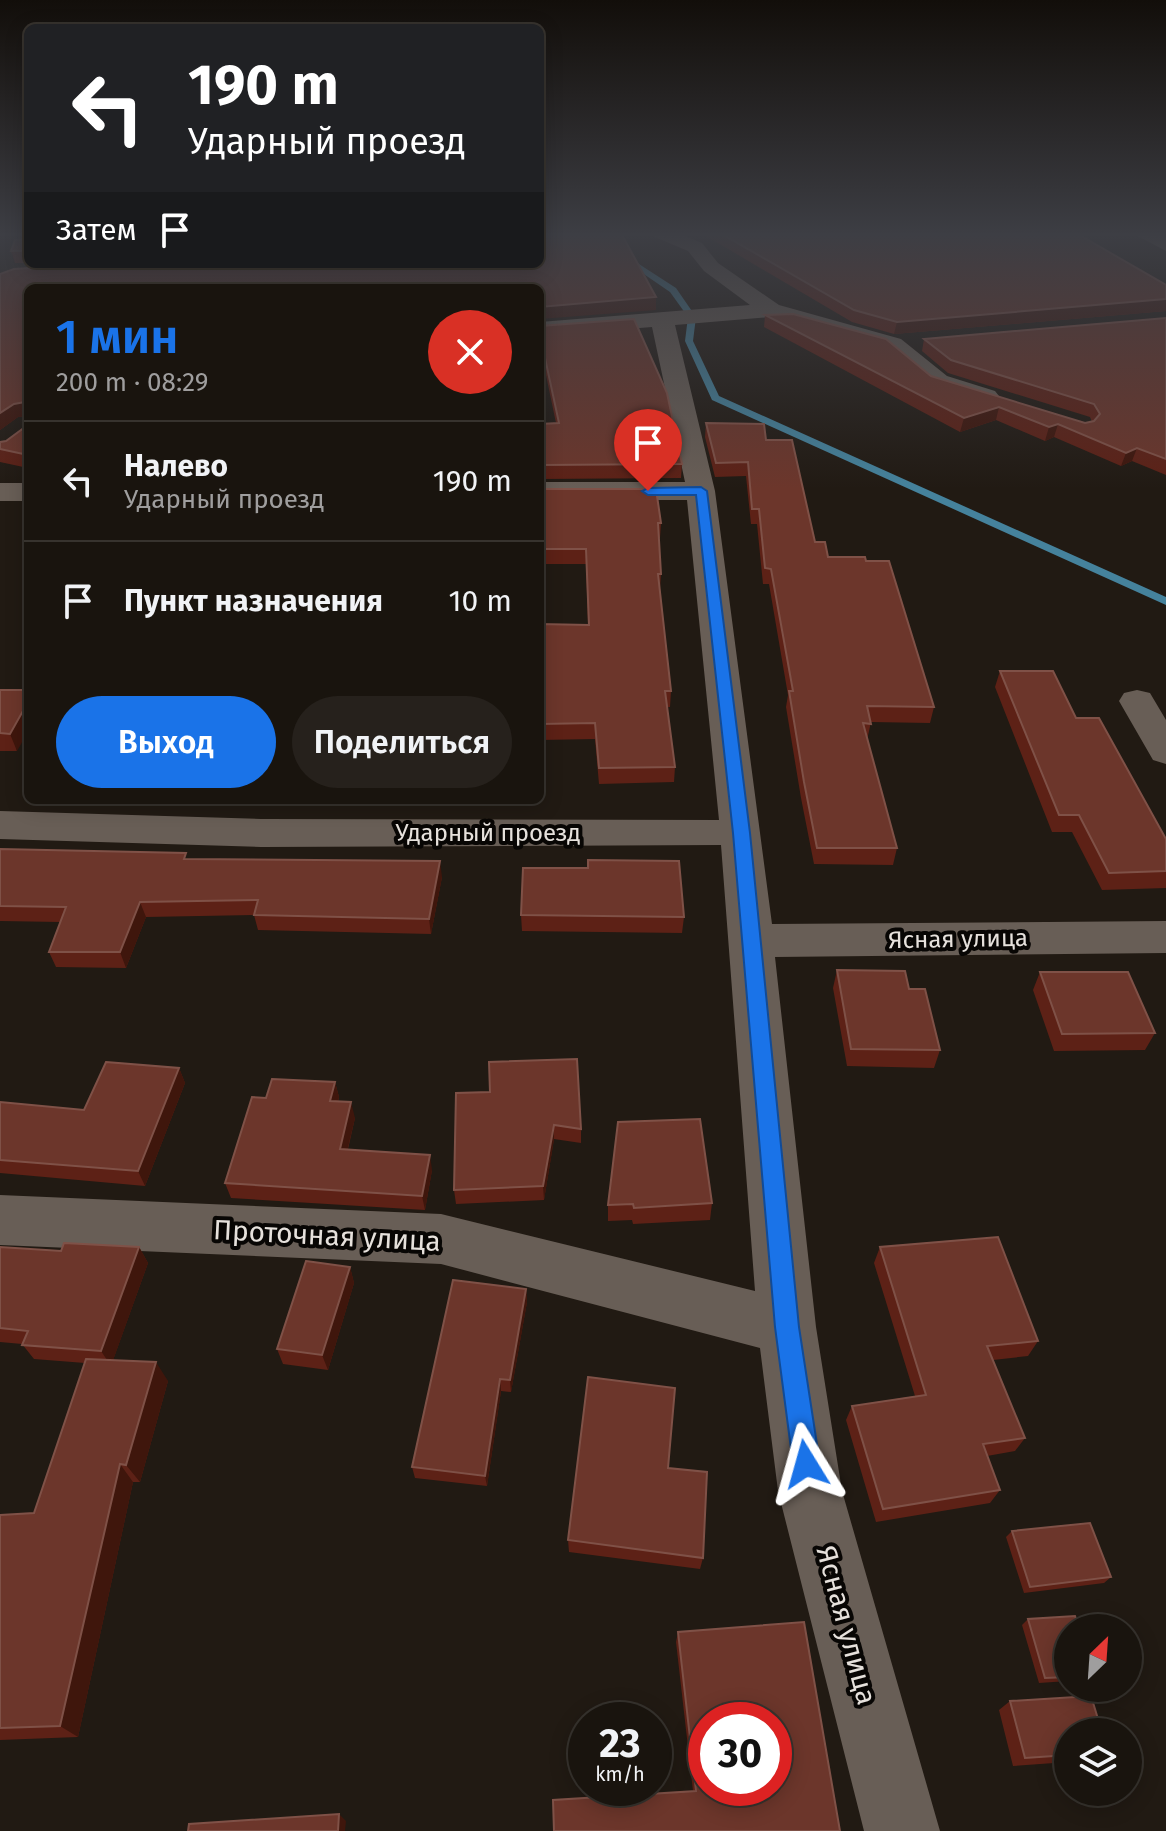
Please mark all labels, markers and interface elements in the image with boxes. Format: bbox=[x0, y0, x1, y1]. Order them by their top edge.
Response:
text: 190 m bbox=[188, 52, 339, 119]
icon: left bbox=[56, 56, 160, 160]
text: Ударный проезд bbox=[188, 120, 466, 164]
icon: arrive bbox=[153, 208, 197, 252]
text: Затем bbox=[56, 212, 137, 248]
text: 1 мин bbox=[56, 308, 179, 366]
button: close bbox=[428, 310, 512, 394]
text: 200 m · 08:29 bbox=[56, 367, 208, 398]
pin bbox=[614, 409, 682, 491]
icon: arrive bbox=[626, 421, 670, 465]
text: Налево bbox=[124, 448, 228, 484]
icon: left bbox=[56, 459, 100, 503]
text: 190 m bbox=[433, 463, 512, 499]
text: Ударный проезд bbox=[124, 484, 325, 515]
icon: arrive bbox=[56, 579, 100, 623]
text: Пункт назначения bbox=[124, 583, 383, 619]
text: 10 m bbox=[449, 583, 512, 619]
button: Выход bbox=[56, 696, 276, 788]
button: Поделиться bbox=[292, 696, 512, 788]
street label: Ударный проезд bbox=[395, 819, 581, 847]
street label: Ясная улица bbox=[888, 924, 1028, 954]
street label: Проточная улица bbox=[212, 1213, 441, 1258]
position arrow bbox=[764, 1422, 848, 1506]
street label: Ясная улица bbox=[809, 1542, 884, 1708]
north arrow bbox=[1054, 1614, 1142, 1702]
map controls bbox=[1054, 1614, 1142, 1806]
speed limit sign: 30 bbox=[688, 1702, 792, 1806]
button: layers bbox=[1054, 1718, 1142, 1806]
text: 23 bbox=[599, 1720, 641, 1768]
text: km/h bbox=[595, 1762, 645, 1786]

